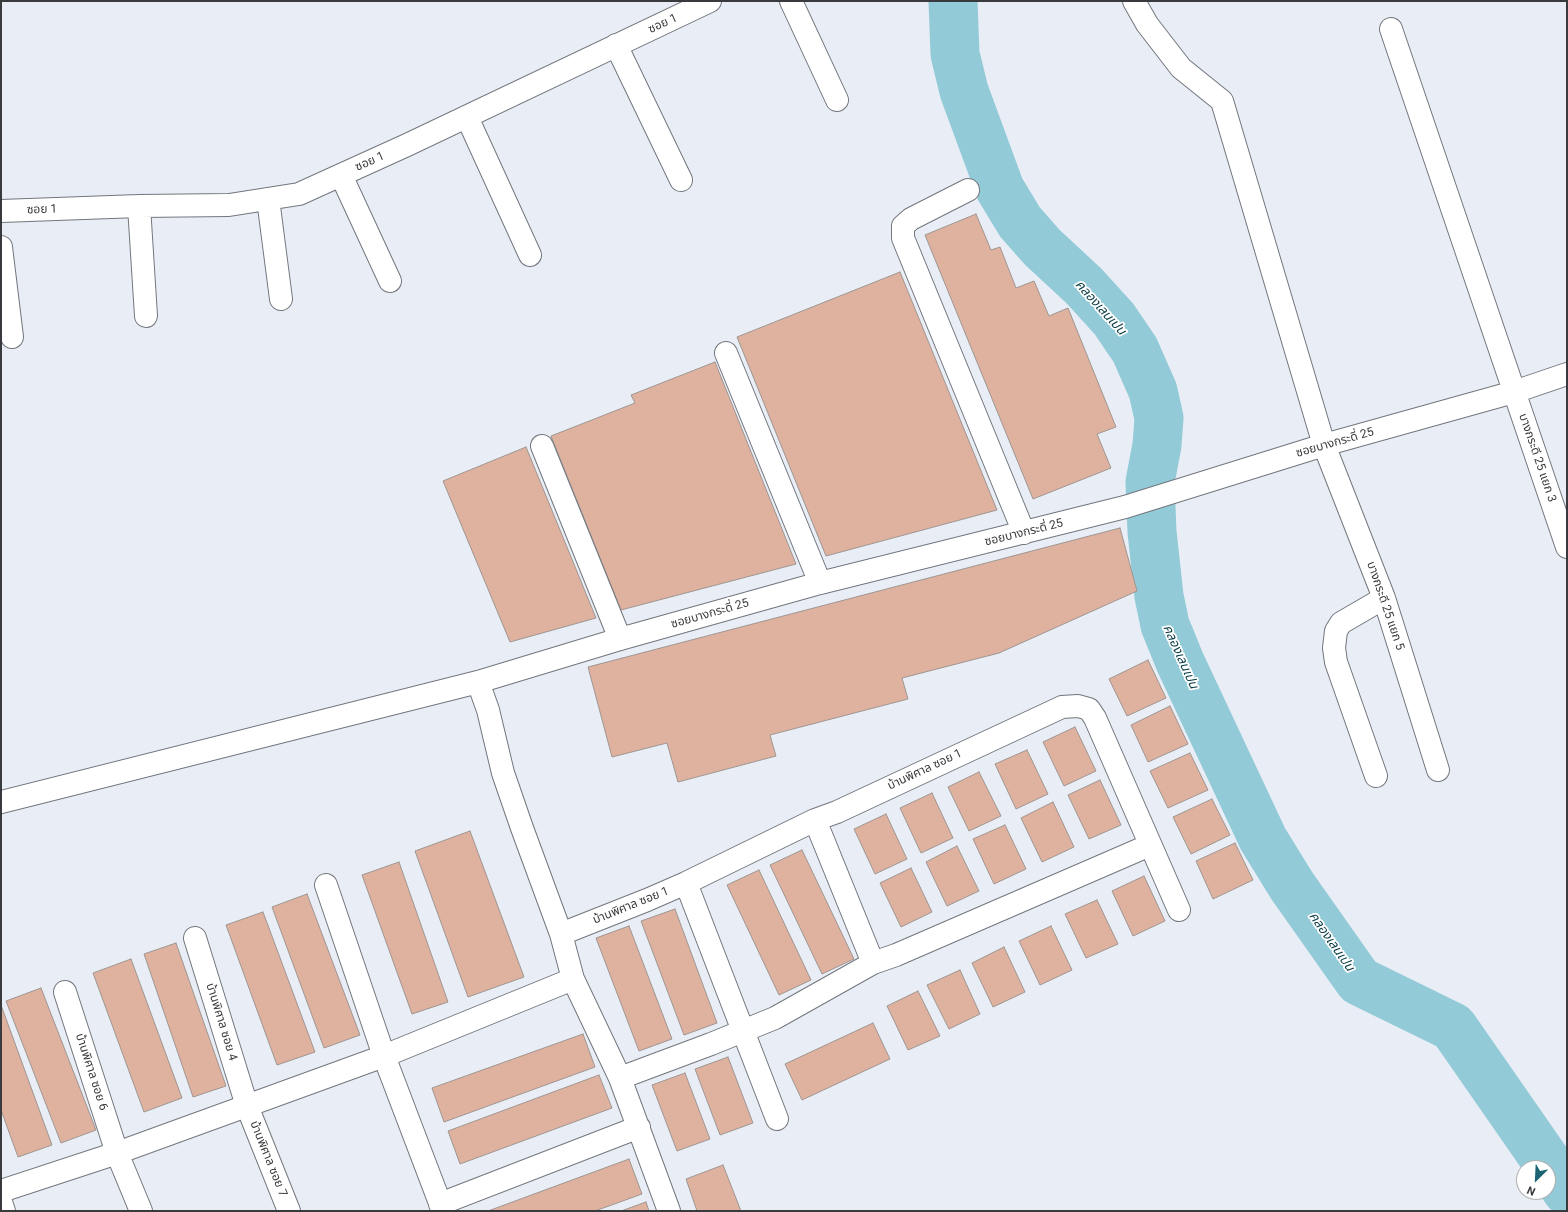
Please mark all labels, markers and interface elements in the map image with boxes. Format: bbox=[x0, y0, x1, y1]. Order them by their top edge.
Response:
street label: ซอย 1 bbox=[646, 11, 680, 37]
street label: ซอย 1 bbox=[353, 149, 387, 175]
street label: ซอย 1 bbox=[27, 202, 57, 218]
water label: คลองเลนเปน bbox=[1071, 277, 1129, 339]
street label: บางกระดี 25 แยก 3 bbox=[1515, 412, 1559, 504]
street label: ซอยบางกระดี่ 25 bbox=[1294, 425, 1376, 461]
street label: ซอยบางกระดี่ 25 bbox=[983, 516, 1065, 550]
street label: บางกระดี 25 แยก 5 bbox=[1363, 560, 1407, 652]
street label: ซอยบางกระดี่ 25 bbox=[669, 596, 751, 632]
water label: คลองเลนเปน bbox=[1159, 623, 1201, 691]
street label: บ้านพิศาล ซอย 1 bbox=[885, 746, 965, 794]
street label: บ้านพิศาล ซอย 1 bbox=[591, 884, 671, 928]
water label: คลองเลนเปน bbox=[1305, 909, 1357, 975]
street label: บ้านพิศาล ซอย 4 bbox=[202, 981, 240, 1063]
street label: บ้านพิศาล ซอย 6 bbox=[72, 1032, 110, 1112]
street label: บ้านพิศาล ซอย 7 bbox=[246, 1119, 290, 1199]
north arrow bbox=[1516, 1160, 1556, 1200]
text: N bbox=[1525, 1183, 1538, 1198]

